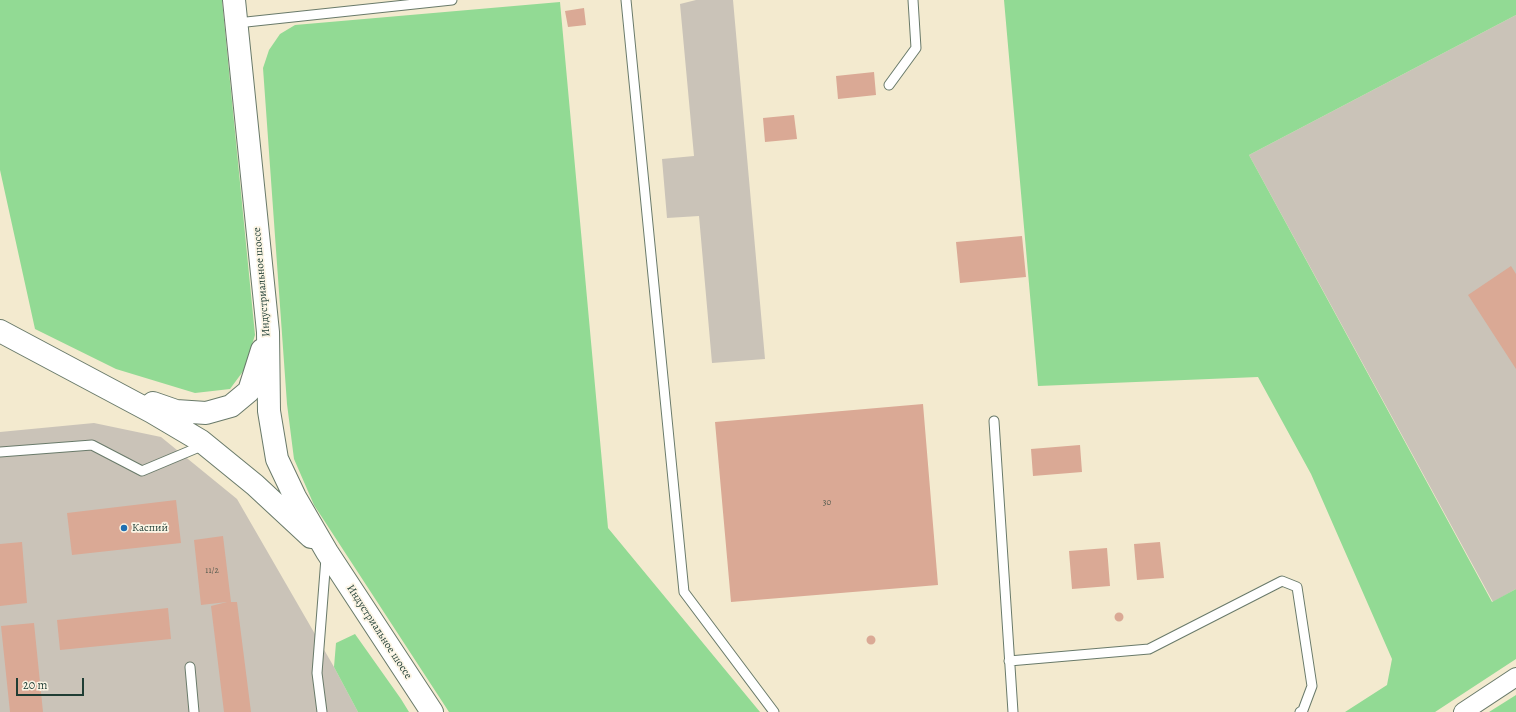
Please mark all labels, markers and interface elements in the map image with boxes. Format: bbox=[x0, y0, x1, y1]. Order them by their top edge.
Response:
street label: Индустриальное шоссе bbox=[251, 227, 273, 337]
house number: 30 bbox=[823, 498, 831, 508]
place label: Каспий bbox=[132, 521, 168, 535]
marker: Каспий bbox=[119, 523, 129, 533]
house number: 11/2 bbox=[205, 566, 219, 576]
street label: Индустриальное шоссе bbox=[344, 582, 414, 682]
scale bar bbox=[18, 670, 86, 696]
text: 20 m bbox=[23, 677, 47, 693]

